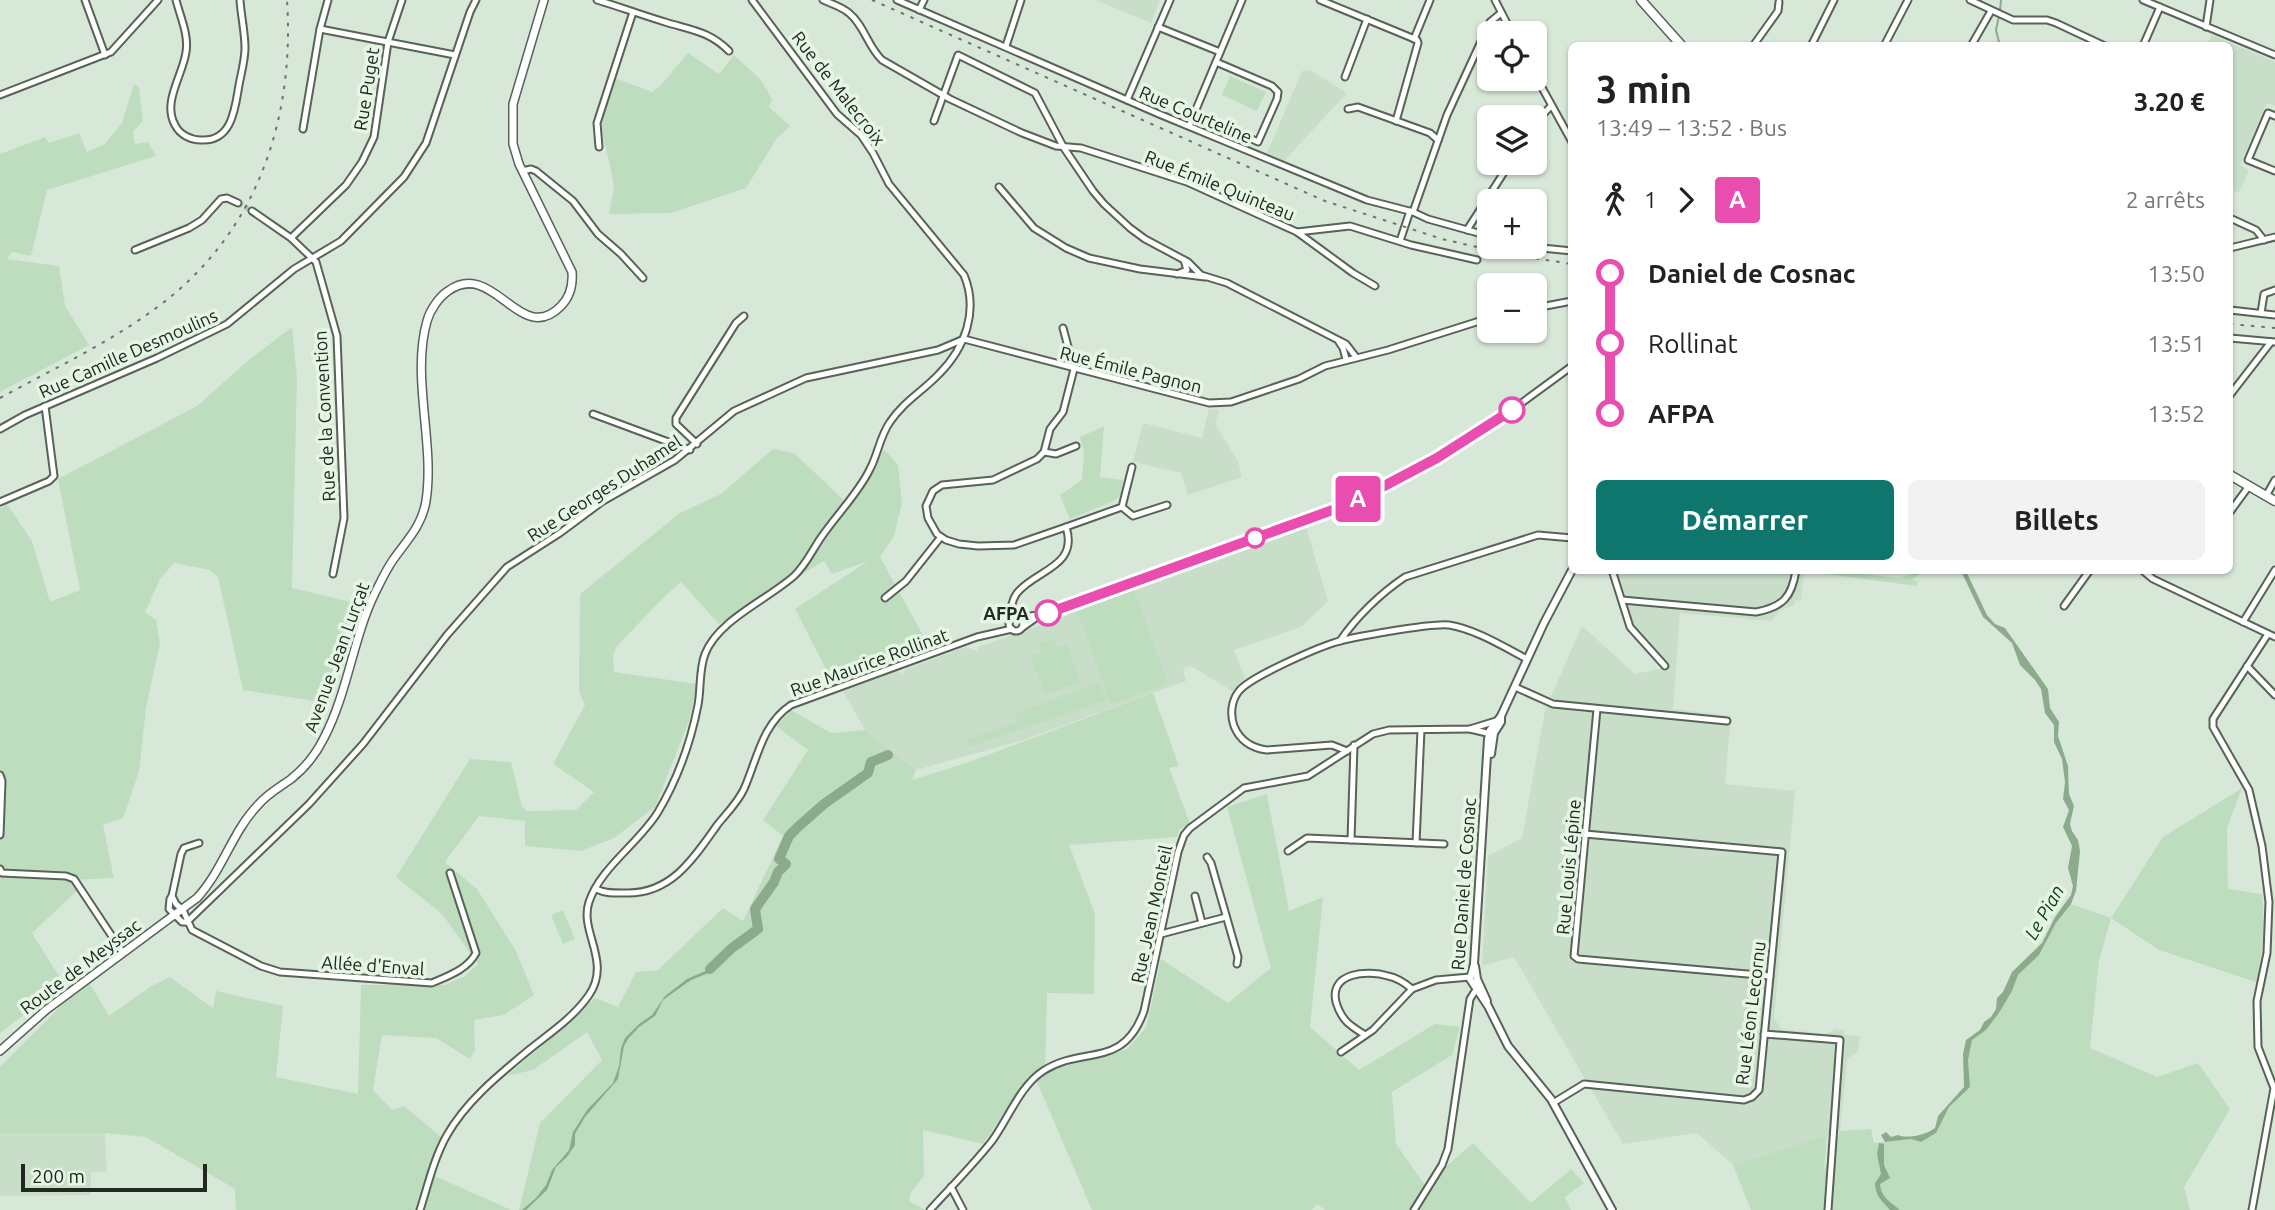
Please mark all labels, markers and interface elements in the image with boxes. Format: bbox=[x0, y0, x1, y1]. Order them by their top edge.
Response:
map controls bbox=[1477, 21, 1547, 343]
button: locate bbox=[1477, 21, 1547, 91]
street label: Rue de Malecroix bbox=[788, 27, 890, 149]
street label: Rue Puget bbox=[350, 46, 382, 132]
text: 3 min bbox=[1596, 68, 1692, 110]
street label: Rue Courteline bbox=[1137, 81, 1255, 147]
text: 3.20 € bbox=[2134, 87, 2205, 116]
button: layers bbox=[1477, 105, 1547, 175]
text: 13:49 – 13:52 · Bus bbox=[1596, 115, 1787, 140]
street label: Rue Émile Quinteau bbox=[1142, 145, 1298, 225]
icon: walk bbox=[1596, 181, 1634, 219]
icon: forward bbox=[1667, 181, 1705, 219]
text: A bbox=[1729, 186, 1746, 213]
text: 1 bbox=[1644, 187, 1657, 212]
text: 2 arrêts bbox=[2126, 187, 2205, 212]
button: + bbox=[1477, 189, 1547, 259]
text: Daniel de Cosnac bbox=[1648, 259, 1856, 288]
text: 13:50 bbox=[2147, 261, 2205, 286]
button: − bbox=[1477, 273, 1547, 343]
street label: Rue Camille Desmoulins bbox=[36, 304, 220, 401]
text: Rollinat bbox=[1648, 329, 1738, 358]
street label: Rue de la Convention bbox=[310, 330, 338, 502]
text: 13:51 bbox=[2147, 331, 2205, 356]
street label: Rue Émile Pagnon bbox=[1058, 341, 1204, 396]
unlabelled marker bbox=[1499, 397, 1525, 423]
text: AFPA bbox=[1648, 399, 1714, 428]
text: 13:52 bbox=[2147, 401, 2205, 426]
street label: Rue Georges Duhamel bbox=[523, 431, 685, 545]
line badge: A bbox=[1335, 476, 1381, 522]
button: Démarrer bbox=[1596, 480, 1894, 560]
button: Billets bbox=[1908, 480, 2205, 560]
text: A bbox=[1350, 485, 1366, 512]
unlabelled marker bbox=[1245, 528, 1265, 548]
street label: Avenue Jean Lurçat bbox=[300, 579, 372, 735]
marker: AFPA bbox=[1035, 600, 1061, 626]
place label: AFPA bbox=[983, 603, 1029, 623]
street label: Rue Maurice Rollinat bbox=[787, 624, 951, 700]
street label: Rue Daniel de Cosnac bbox=[1447, 797, 1479, 971]
street label: Rue Louis Lépine bbox=[1552, 798, 1584, 936]
street label: Rue Jean Monteil bbox=[1127, 843, 1175, 985]
water label: Le Pian bbox=[2020, 881, 2068, 943]
street label: Route de Meyssac bbox=[16, 914, 144, 1018]
street label: Rue Léon Lecornu bbox=[1731, 940, 1769, 1086]
street label: Allée d'Enval bbox=[321, 951, 425, 979]
scale bar bbox=[21, 1161, 206, 1193]
text: 200 m bbox=[32, 1165, 85, 1187]

